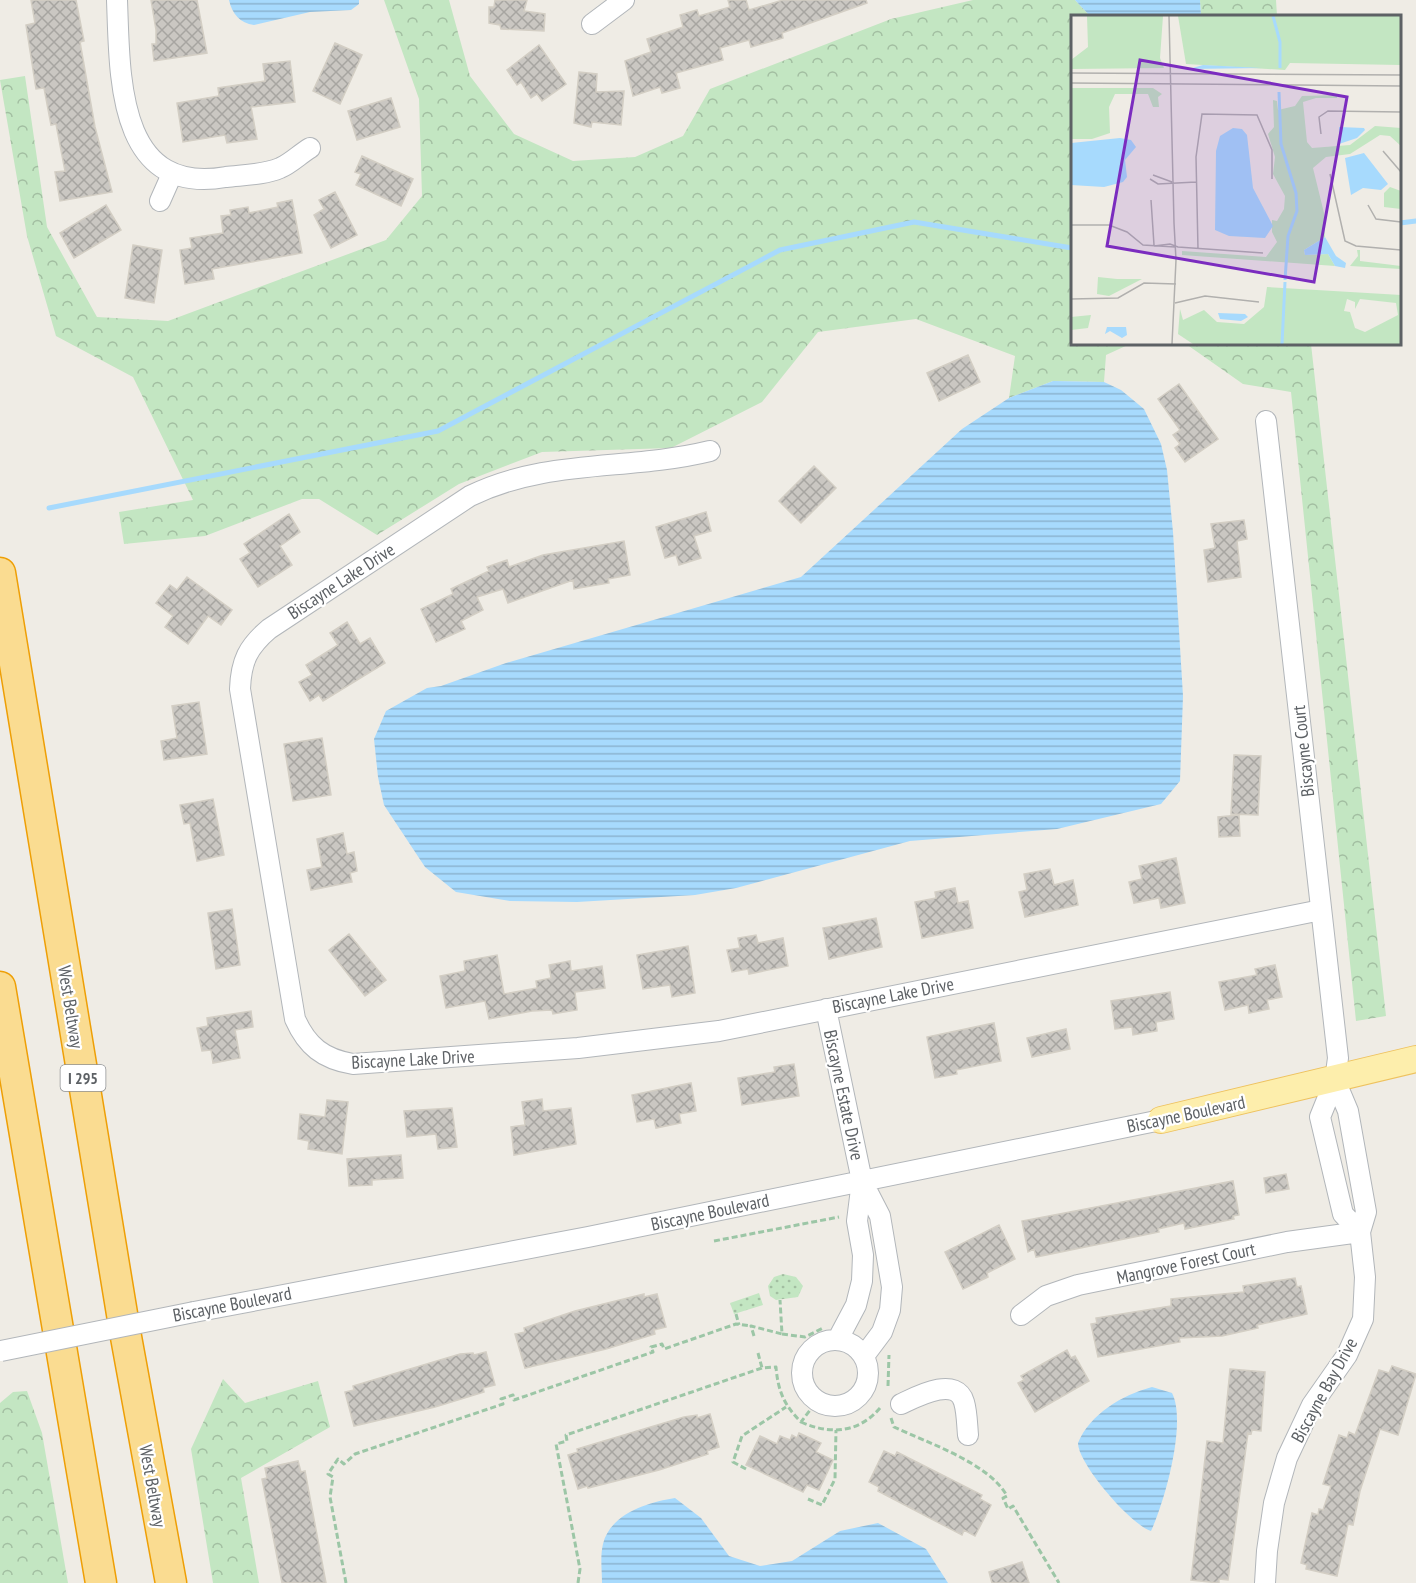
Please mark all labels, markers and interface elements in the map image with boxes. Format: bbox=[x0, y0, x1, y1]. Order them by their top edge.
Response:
inset map bbox=[1071, 15, 1401, 345]
street label: Biscayne Lake Drive bbox=[283, 538, 399, 624]
street label: Biscayne Court bbox=[1287, 704, 1319, 798]
street label: West Beltway bbox=[53, 964, 89, 1050]
street label: Biscayne Lake Drive bbox=[830, 972, 956, 1018]
street label: Biscayne Estate Drive bbox=[819, 1028, 869, 1162]
street label: Biscayne Lake Drive bbox=[351, 1044, 475, 1074]
road number: I 295 bbox=[60, 1065, 106, 1091]
street label: Biscayne Boulevard bbox=[1125, 1090, 1247, 1138]
street label: Biscayne Boulevard bbox=[649, 1188, 771, 1236]
street label: Mangrove Forest Court bbox=[1115, 1237, 1257, 1289]
street label: Biscayne Boulevard bbox=[171, 1281, 293, 1327]
street label: Biscayne Bay Drive bbox=[1286, 1333, 1362, 1447]
street label: West Beltway bbox=[134, 1443, 172, 1529]

